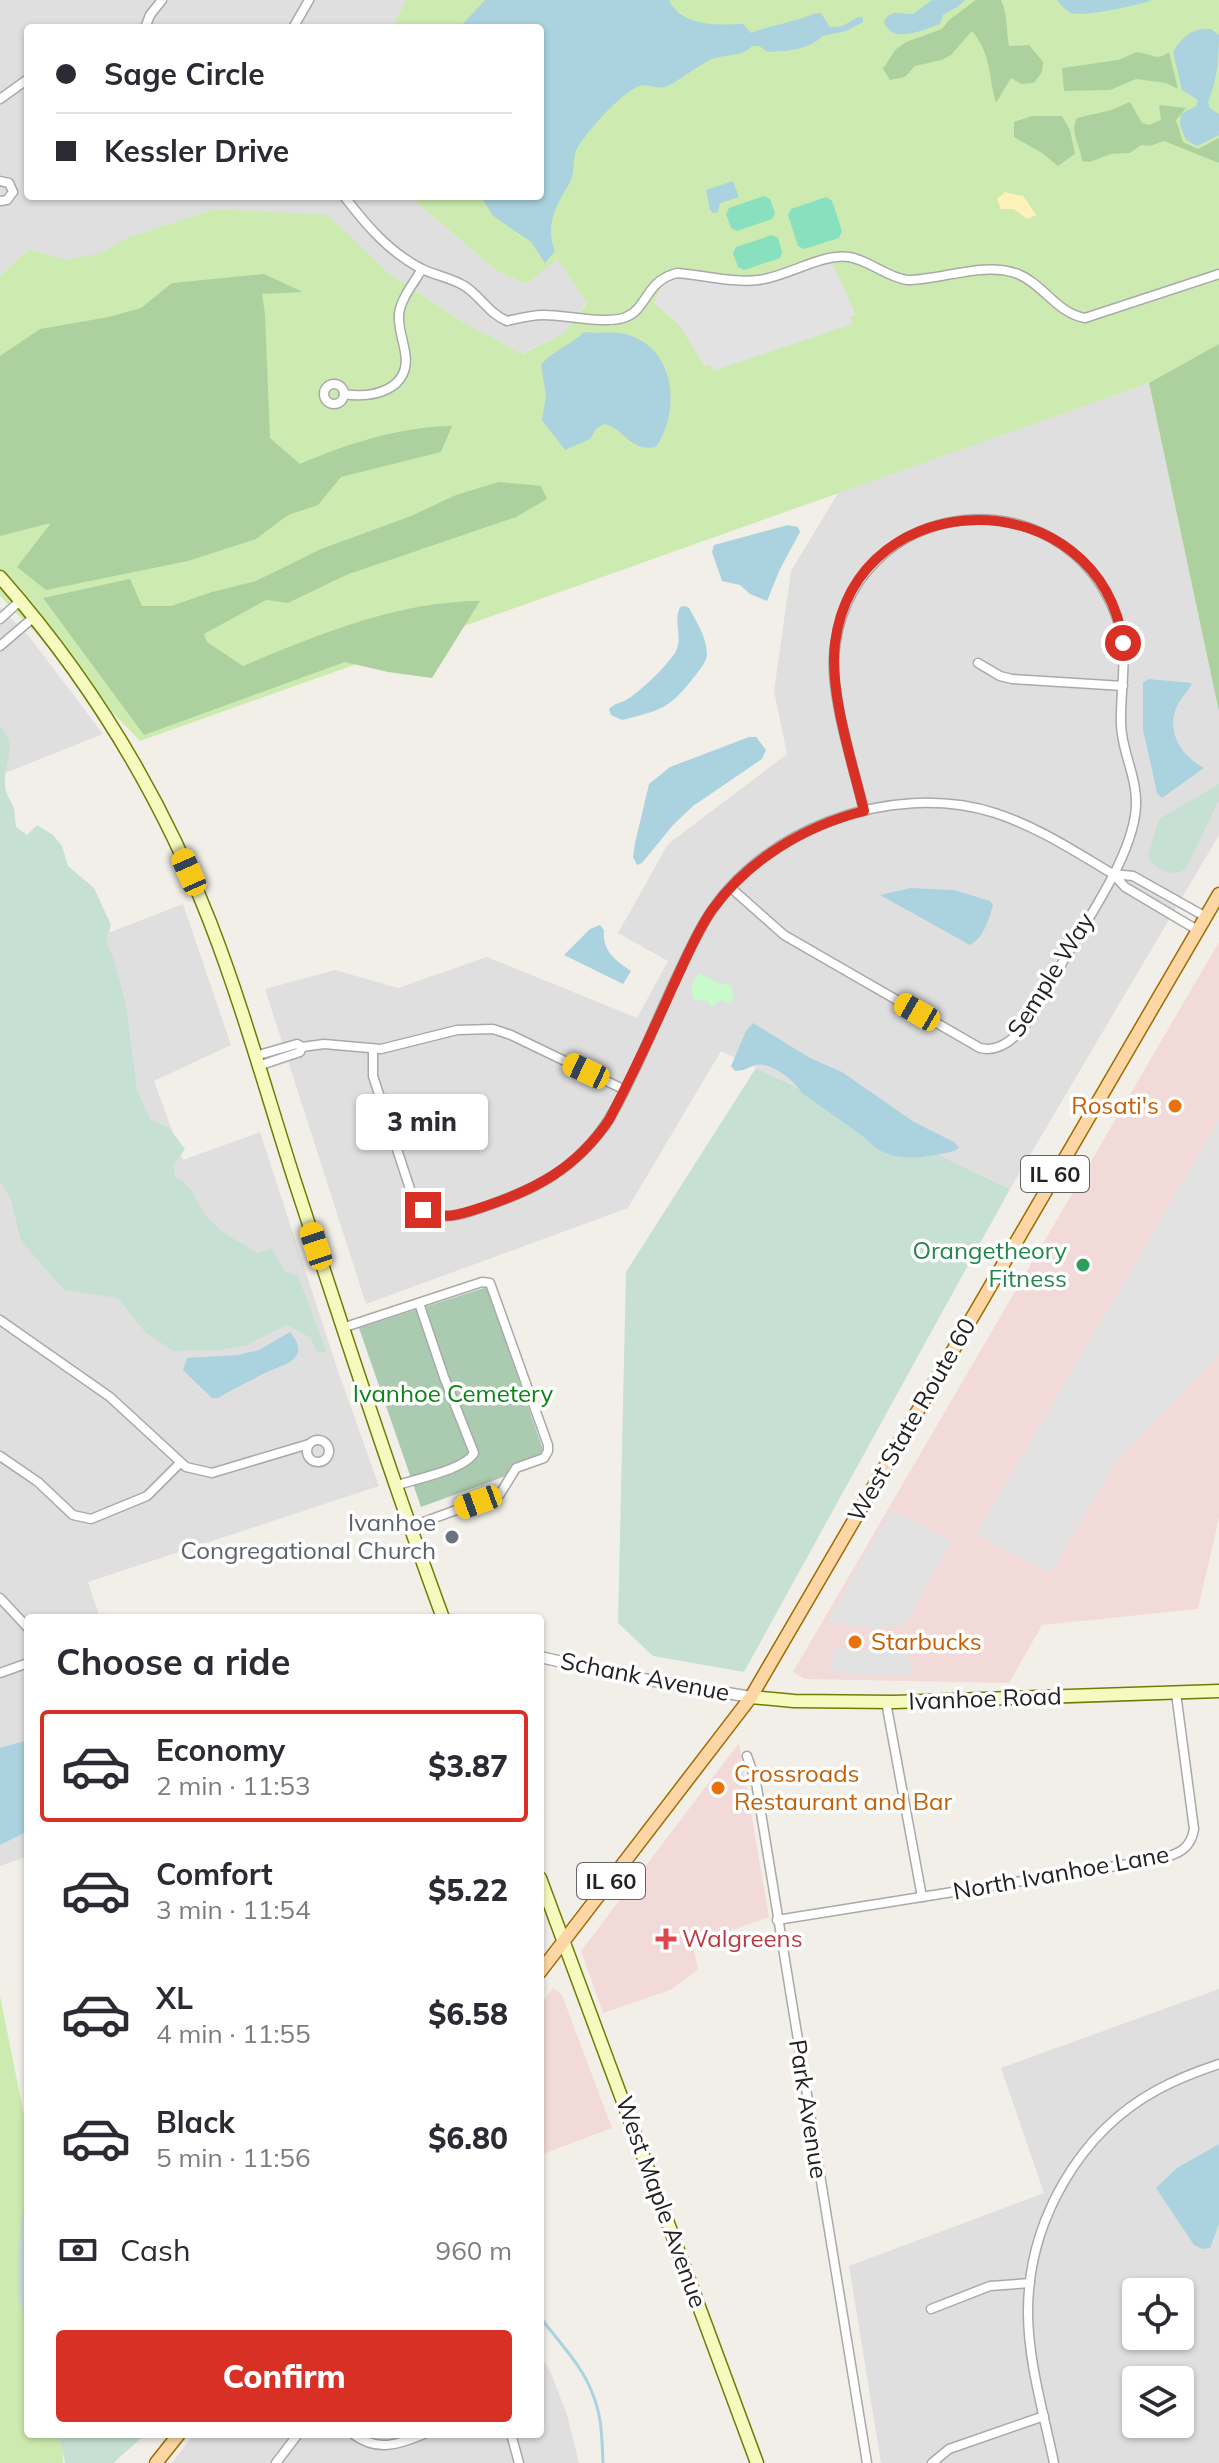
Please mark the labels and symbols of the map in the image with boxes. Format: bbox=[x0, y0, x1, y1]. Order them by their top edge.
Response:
route start bbox=[1105, 625, 1141, 661]
car bbox=[168, 845, 210, 899]
street label: Semple Way bbox=[1000, 907, 1100, 1042]
car bbox=[890, 990, 944, 1034]
car bbox=[559, 1050, 613, 1092]
place label: Rosati's bbox=[1071, 1090, 1159, 1120]
callout: 3 min bbox=[357, 1094, 489, 1150]
marker: Rosati's bbox=[1166, 1097, 1184, 1115]
road number: IL 60 bbox=[1021, 1156, 1089, 1192]
route end bbox=[405, 1192, 441, 1228]
car bbox=[297, 1219, 335, 1273]
place label: Orangetheory Fitness bbox=[912, 1235, 1067, 1293]
marker: Orangetheory Fitness bbox=[1074, 1256, 1092, 1274]
street label: West State Route 60 bbox=[841, 1312, 982, 1527]
park label: Ivanhoe Cemetery bbox=[353, 1378, 554, 1408]
car bbox=[451, 1483, 505, 1521]
place label: Ivanhoe Congregational Church bbox=[181, 1507, 436, 1565]
marker: Ivanhoe Congregational Church bbox=[443, 1528, 461, 1546]
place label: Starbucks bbox=[871, 1626, 982, 1656]
marker: Starbucks bbox=[846, 1633, 864, 1651]
street label: Schank Avenue bbox=[558, 1645, 732, 1707]
street label: Ivanhoe Road bbox=[908, 1680, 1062, 1716]
place label: Crossroads Restaurant and Bar bbox=[734, 1758, 952, 1816]
marker: Crossroads Restaurant and Bar bbox=[709, 1779, 727, 1797]
street label: North Ivanhoe Lane bbox=[951, 1838, 1171, 1906]
road number: IL 60 bbox=[577, 1863, 645, 1899]
place label: Walgreens bbox=[682, 1923, 803, 1953]
marker: Walgreens bbox=[657, 1930, 675, 1948]
street label: Park Avenue bbox=[783, 2037, 835, 2181]
street label: West Maple Avenue bbox=[610, 2092, 714, 2311]

